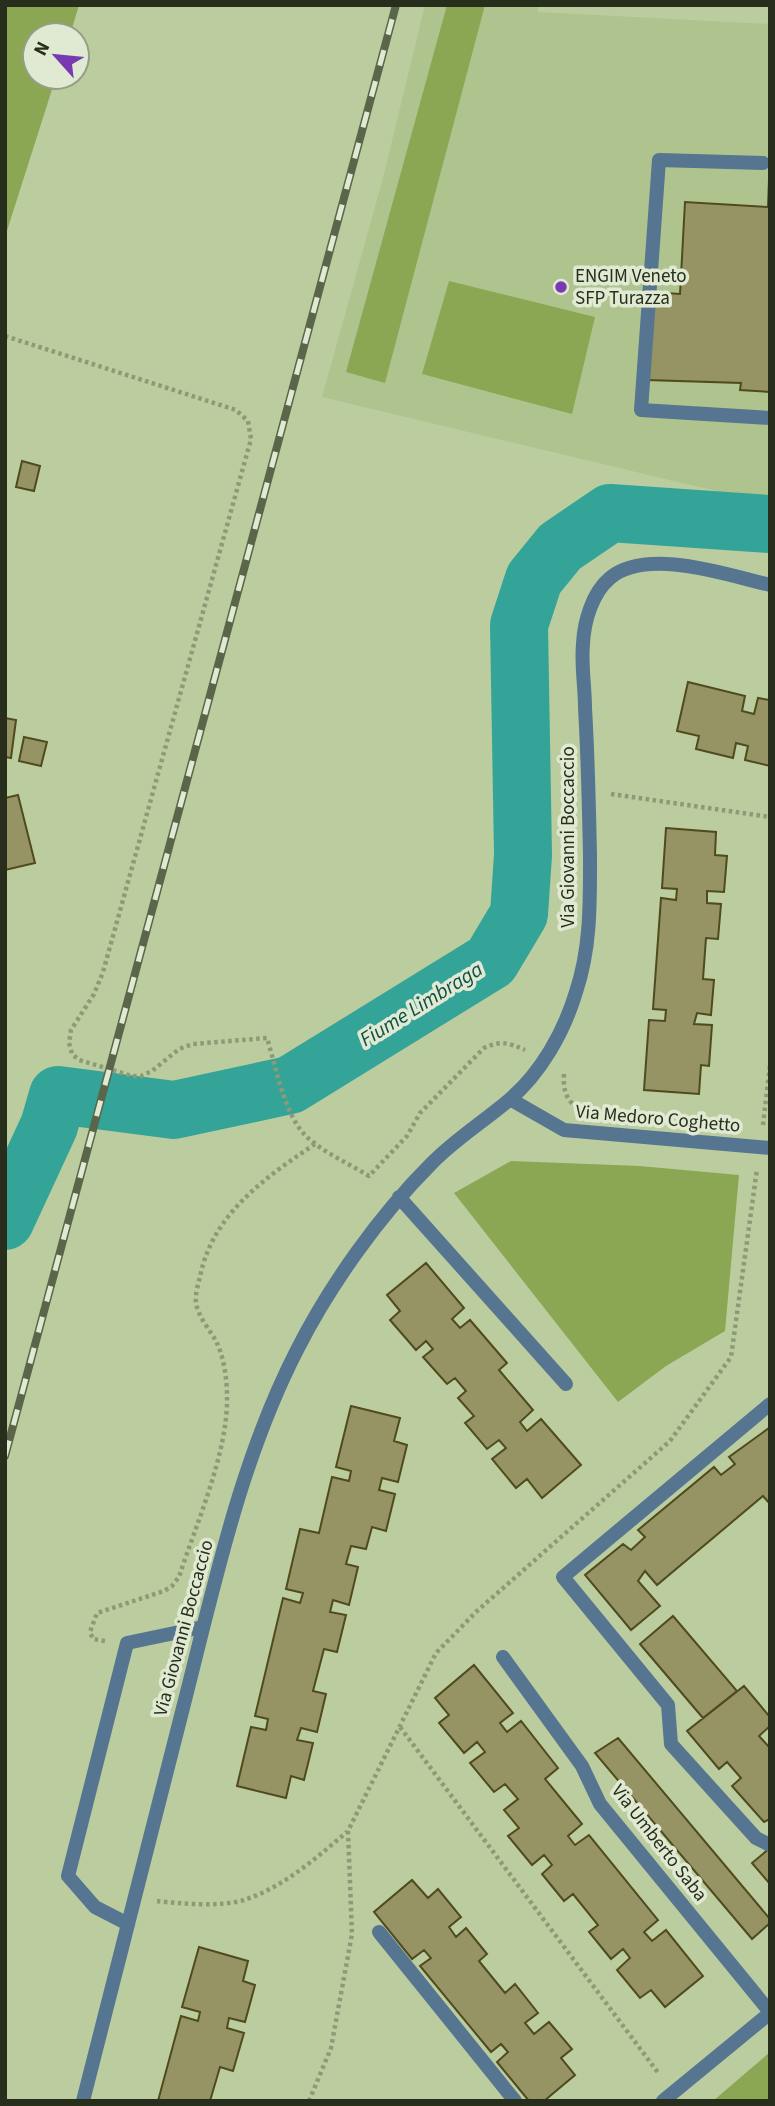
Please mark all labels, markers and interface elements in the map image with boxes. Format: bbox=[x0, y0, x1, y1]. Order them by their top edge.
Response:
north arrow bbox=[21, 21, 91, 91]
text: N bbox=[27, 37, 57, 61]
place label: ENGIM Veneto SFP Turazza bbox=[575, 263, 687, 312]
marker: ENGIM Veneto SFP Turazza bbox=[553, 279, 569, 295]
street label: Via Giovanni Boccaccio bbox=[555, 746, 582, 928]
water label: Fiume Limbraga bbox=[354, 954, 488, 1054]
street label: Via Medoro Coghetto bbox=[575, 1098, 741, 1140]
street label: Via Giovanni Boccaccio bbox=[147, 1537, 221, 1719]
street label: Via Umberto Saba bbox=[605, 1779, 713, 1907]

